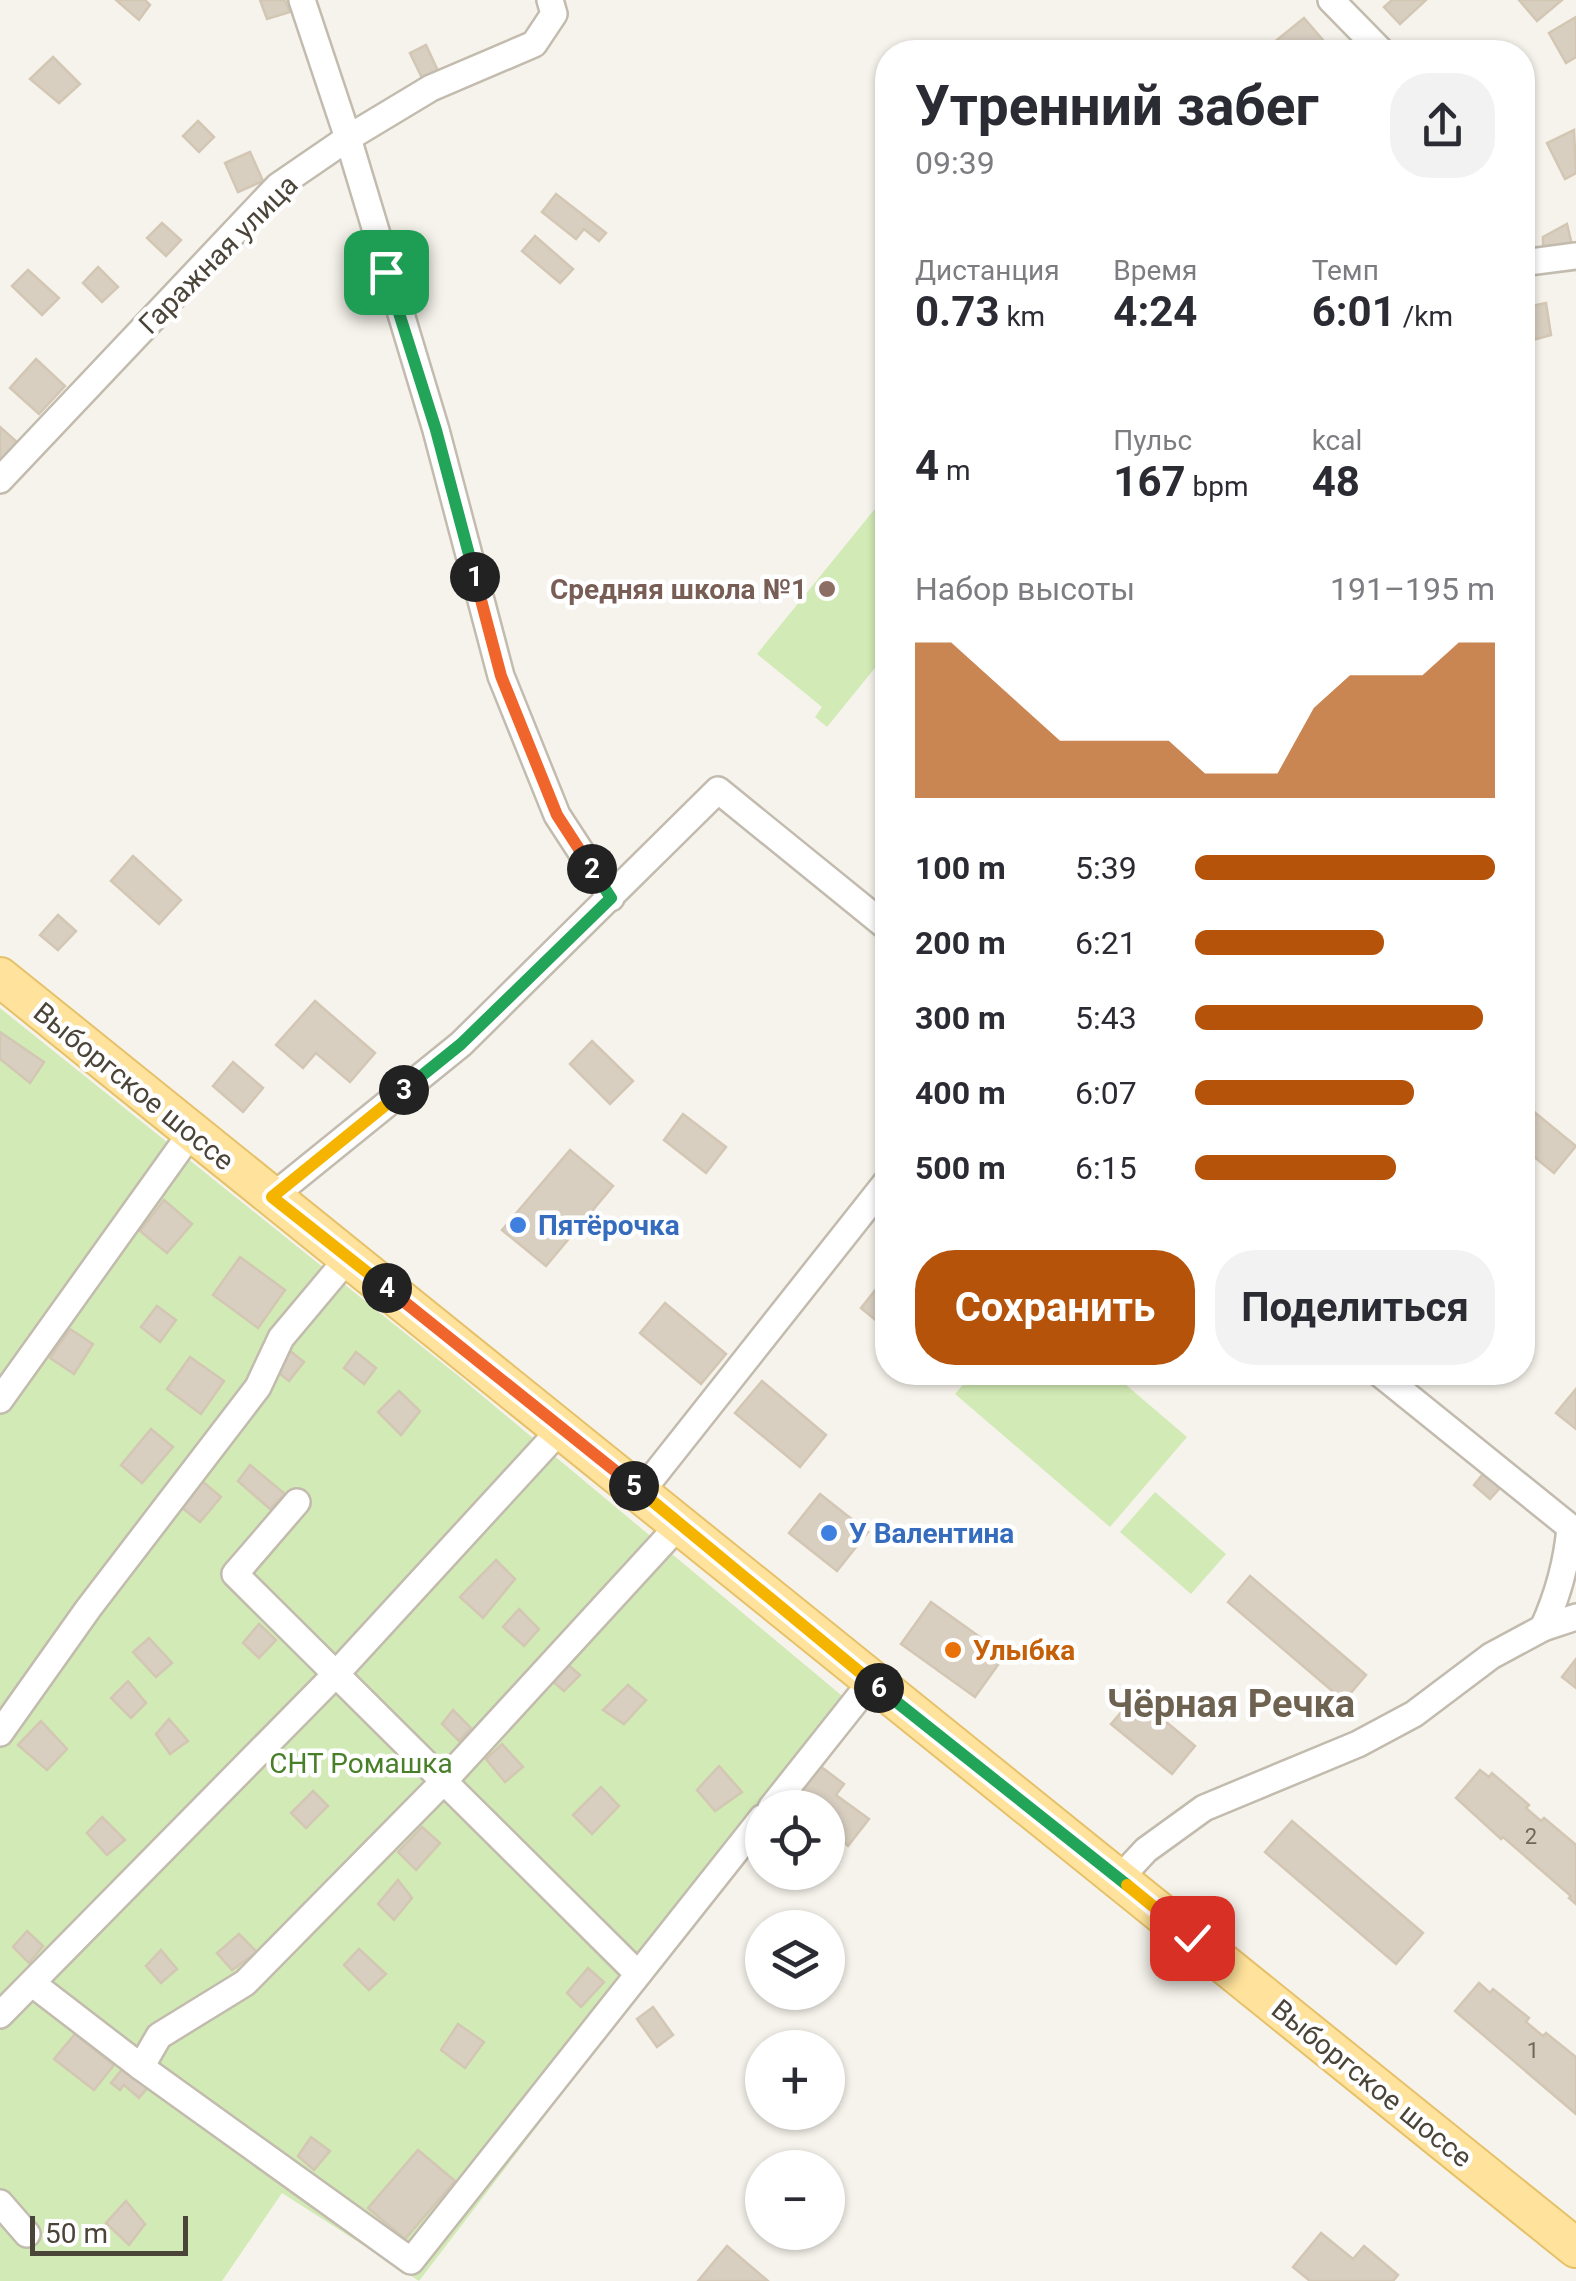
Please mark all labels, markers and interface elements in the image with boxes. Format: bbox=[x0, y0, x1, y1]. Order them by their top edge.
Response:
button: share bbox=[1390, 73, 1495, 178]
text: Утренний забег bbox=[915, 74, 1319, 138]
text: 09:39 bbox=[915, 144, 995, 182]
street label: Гаражная улица bbox=[132, 168, 305, 341]
pin bbox=[344, 230, 429, 315]
icon: arrive bbox=[359, 245, 414, 300]
text: Дистанция bbox=[915, 254, 1060, 287]
text: Время bbox=[1113, 254, 1197, 287]
text: Темп bbox=[1312, 254, 1379, 287]
text: 0.73 bbox=[915, 287, 999, 336]
text: 4:24 bbox=[1113, 287, 1197, 336]
text: 6:01 bbox=[1312, 287, 1396, 336]
text: km bbox=[999, 300, 1045, 333]
text: /km bbox=[1396, 300, 1453, 333]
text: Пульс bbox=[1113, 424, 1192, 457]
text: kcal bbox=[1312, 424, 1362, 457]
text: 4 bbox=[915, 441, 939, 490]
text: m bbox=[939, 454, 971, 487]
text: 167 bbox=[1113, 457, 1186, 506]
text: 48 bbox=[1312, 457, 1360, 506]
text: bpm bbox=[1186, 470, 1249, 503]
pin: 1 bbox=[450, 552, 500, 602]
text: 1 bbox=[467, 560, 483, 593]
text: Набор высоты bbox=[915, 570, 1135, 608]
text: 191–195 m bbox=[1330, 570, 1495, 608]
place label: Средняя школа №1 bbox=[550, 573, 807, 606]
marker: Средняя школа №1 bbox=[816, 578, 838, 600]
pin: 2 bbox=[567, 844, 617, 894]
text: 100 m bbox=[915, 849, 1006, 887]
text: 5:39 bbox=[1075, 849, 1137, 887]
text: 2 bbox=[584, 852, 600, 885]
text: 200 m bbox=[915, 924, 1006, 962]
text: 6:21 bbox=[1075, 924, 1137, 962]
street label: Выборгское шоссе bbox=[27, 996, 240, 1177]
text: 300 m bbox=[915, 999, 1006, 1037]
text: 5:43 bbox=[1075, 999, 1137, 1037]
pin: 3 bbox=[379, 1065, 429, 1115]
text: 3 bbox=[396, 1073, 412, 1106]
text: 400 m bbox=[915, 1074, 1006, 1112]
text: 6:07 bbox=[1075, 1074, 1137, 1112]
text: 500 m bbox=[915, 1149, 1006, 1187]
text: 6:15 bbox=[1075, 1149, 1137, 1187]
place label: Пятёрочка bbox=[538, 1209, 680, 1242]
marker: Пятёрочка bbox=[507, 1214, 529, 1236]
button: Сохранить bbox=[915, 1250, 1195, 1365]
button: Поделиться bbox=[1215, 1250, 1495, 1365]
pin: 4 bbox=[362, 1263, 412, 1313]
text: 4 bbox=[379, 1271, 395, 1304]
pin: 5 bbox=[609, 1461, 659, 1511]
text: 5 bbox=[626, 1469, 642, 1502]
place label: У Валентина bbox=[849, 1517, 1014, 1550]
marker: У Валентина bbox=[818, 1522, 840, 1544]
place label: Улыбка bbox=[973, 1634, 1075, 1667]
marker: Улыбка bbox=[942, 1639, 964, 1661]
pin: 6 bbox=[854, 1663, 904, 1713]
text: 6 bbox=[871, 1671, 887, 1704]
district label: Чёрная Речка bbox=[1107, 1682, 1355, 1726]
park label: СНТ Ромашка bbox=[269, 1747, 453, 1780]
map controls bbox=[745, 1790, 845, 2250]
button: locate bbox=[745, 1790, 845, 1890]
house number: 2 bbox=[1525, 1824, 1537, 1849]
pin bbox=[1150, 1896, 1235, 1981]
button: layers bbox=[745, 1910, 845, 2010]
icon: check bbox=[1165, 1911, 1220, 1966]
street label: Выборгское шоссе bbox=[1265, 1993, 1478, 2174]
button: + bbox=[745, 2030, 845, 2130]
house number: 1 bbox=[1527, 2038, 1539, 2063]
button: − bbox=[745, 2150, 845, 2250]
scale bar bbox=[30, 2211, 188, 2256]
text: 50 m bbox=[45, 2217, 108, 2250]

